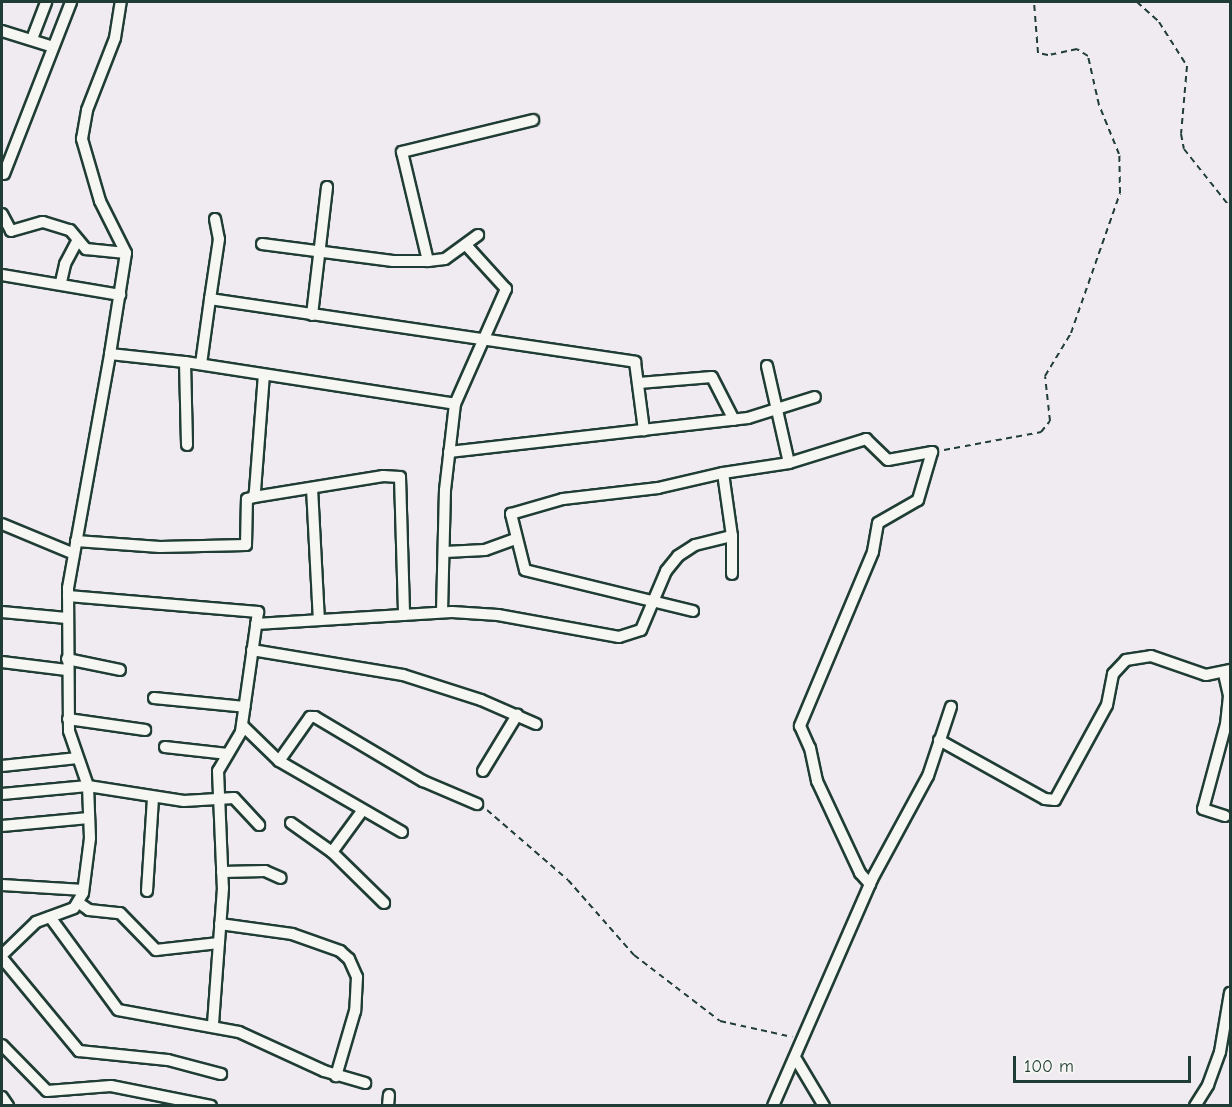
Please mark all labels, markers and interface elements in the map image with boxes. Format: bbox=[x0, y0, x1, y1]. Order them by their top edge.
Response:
scale bar bbox=[1016, 1044, 1194, 1082]
text: 100 m bbox=[1024, 1056, 1074, 1077]

